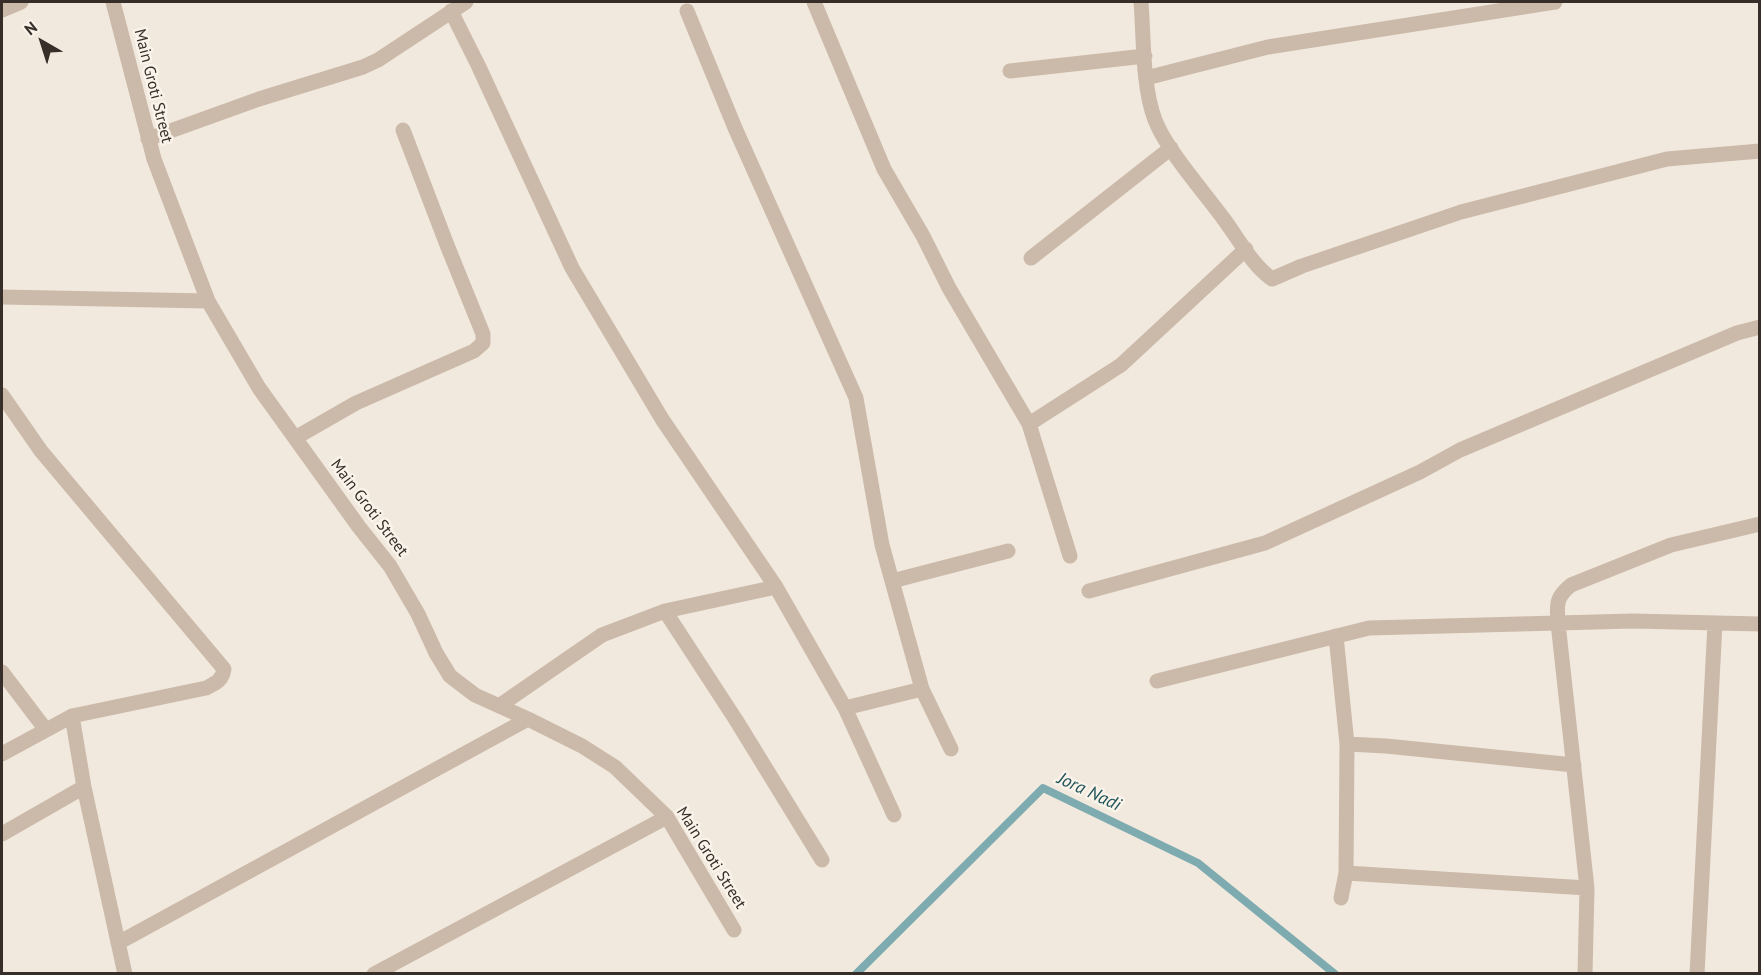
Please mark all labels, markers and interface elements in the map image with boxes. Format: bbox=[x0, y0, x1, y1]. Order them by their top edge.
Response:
north arrow bbox=[12, 12, 72, 72]
text: N bbox=[20, 17, 41, 39]
street label: Main Groti Street bbox=[130, 27, 176, 145]
street label: Main Groti Street bbox=[326, 456, 412, 560]
water label: Jora Nadi bbox=[1054, 768, 1124, 816]
street label: Main Groti Street bbox=[672, 803, 750, 913]

